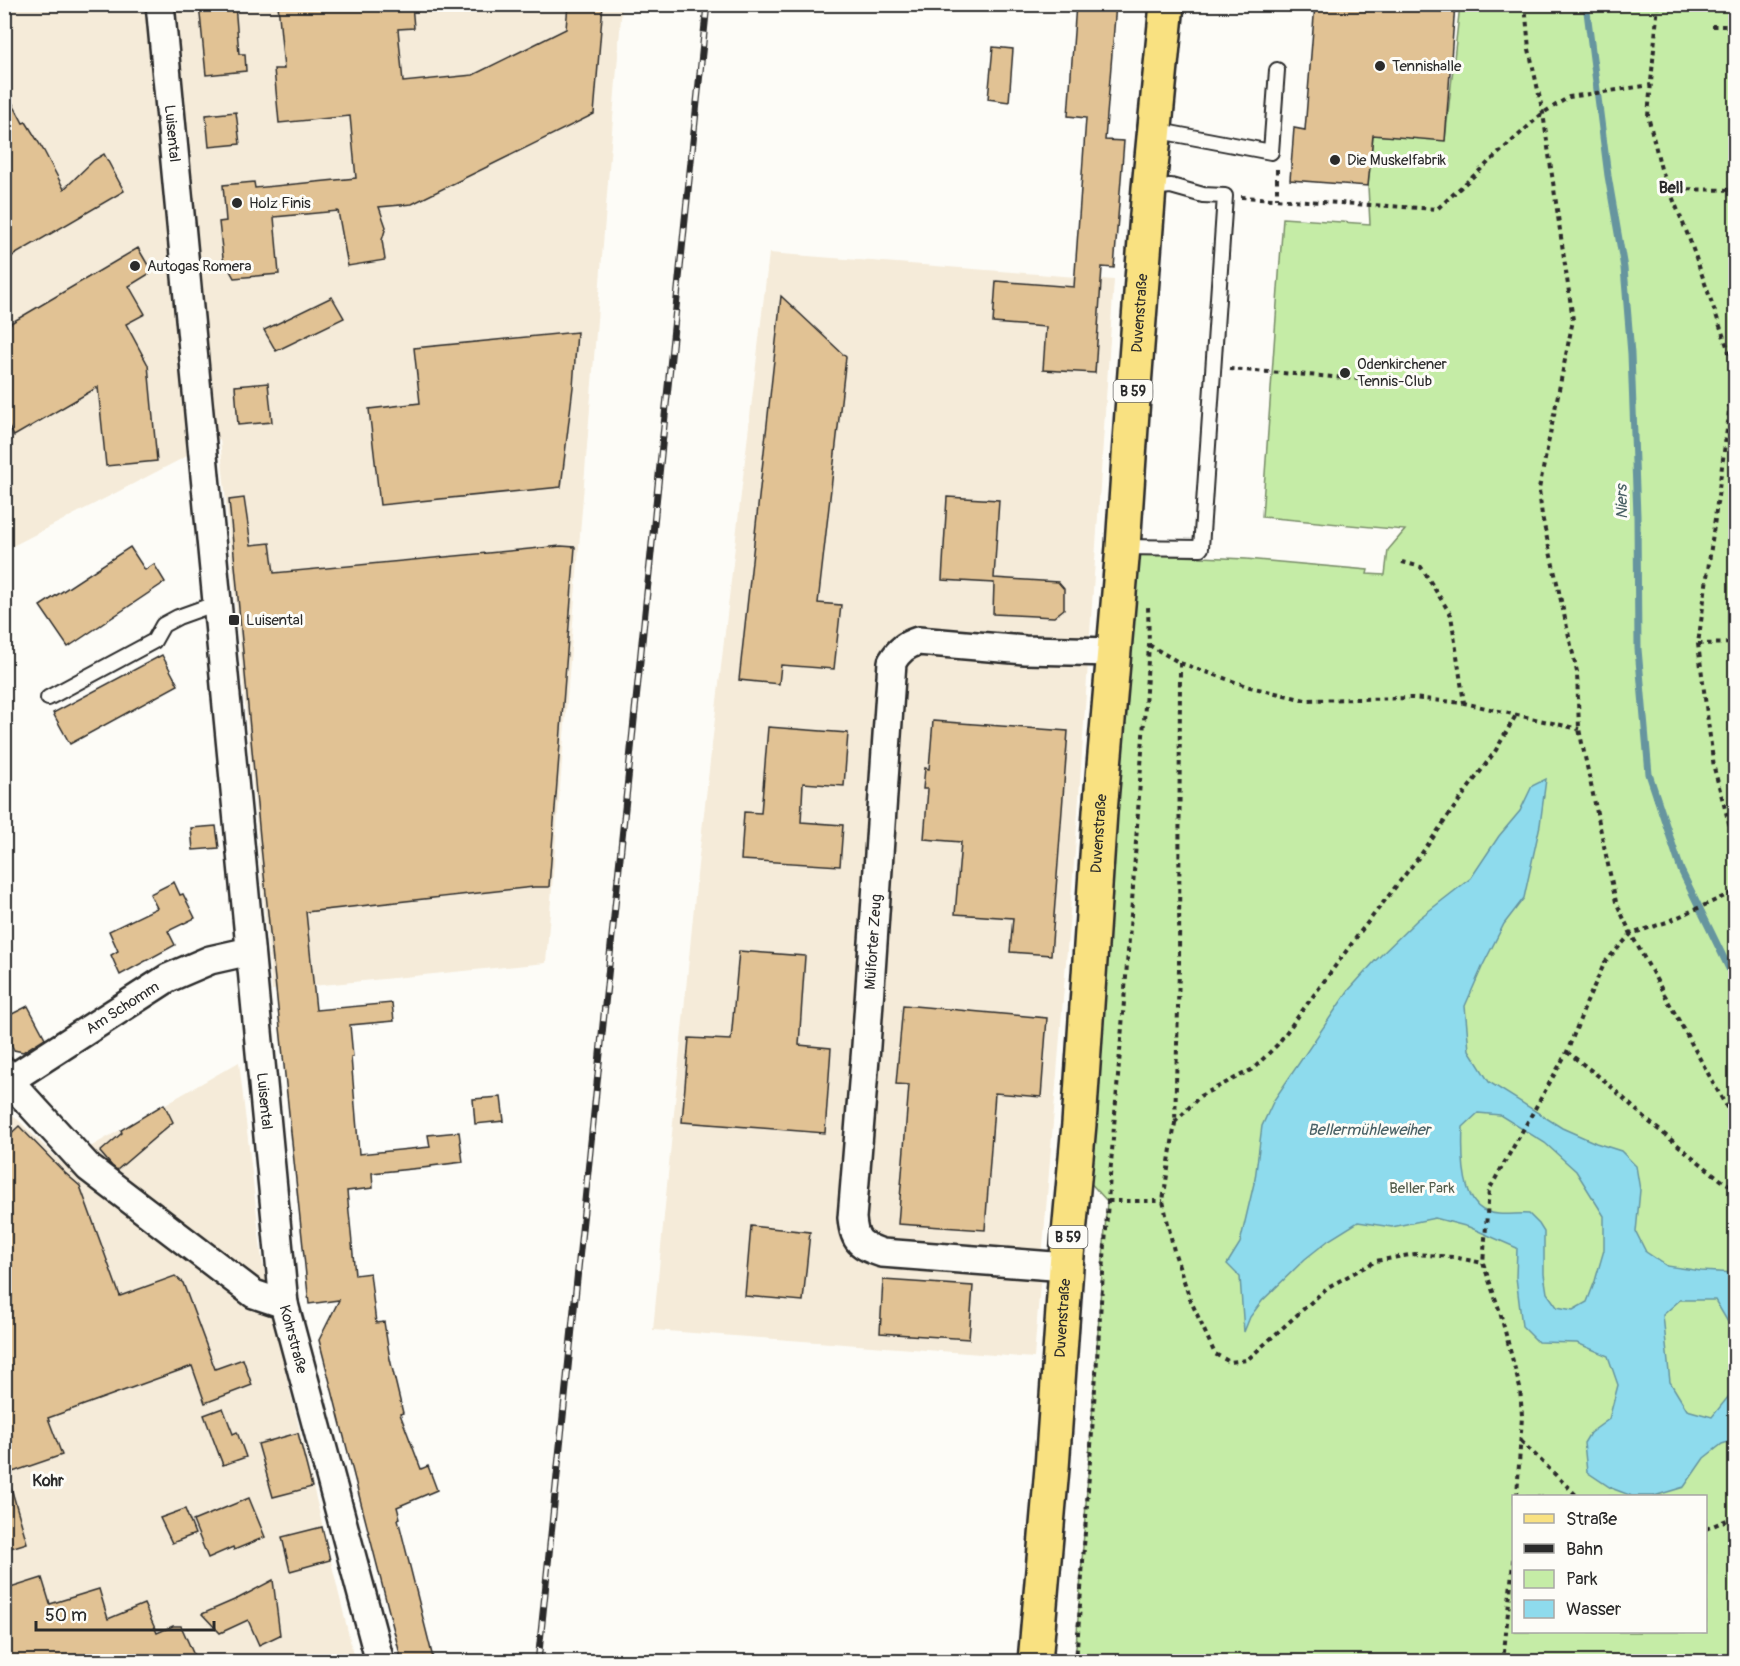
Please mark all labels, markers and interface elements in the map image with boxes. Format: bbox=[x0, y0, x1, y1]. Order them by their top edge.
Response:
place label: Tennishalle bbox=[1392, 57, 1462, 76]
marker: Tennishalle bbox=[1373, 59, 1387, 73]
street label: Luisental bbox=[160, 104, 184, 163]
place label: Die Muskelfabrik bbox=[1347, 151, 1447, 170]
marker: Die Muskelfabrik bbox=[1328, 153, 1342, 167]
district label: Bell bbox=[1659, 178, 1683, 198]
place label: Holz Finis bbox=[249, 194, 311, 213]
marker: Holz Finis bbox=[230, 196, 244, 210]
place label: Autogas Romera bbox=[147, 257, 252, 276]
marker: Autogas Romera bbox=[128, 259, 142, 273]
street label: Duvenstraße bbox=[1128, 272, 1153, 353]
place label: Odenkirchener Tennis-Club bbox=[1357, 355, 1448, 391]
marker: Odenkirchener Tennis-Club bbox=[1338, 366, 1352, 380]
road number: B 59 bbox=[1114, 380, 1152, 402]
water label: Niers bbox=[1612, 483, 1632, 519]
place label: Luisental bbox=[246, 611, 303, 630]
marker: Luisental bbox=[227, 613, 241, 627]
street label: Duvenstraße bbox=[1087, 792, 1112, 874]
street label: Mülforter Zeug bbox=[861, 894, 886, 990]
street label: Am Schomm bbox=[82, 977, 163, 1039]
street label: Luisental bbox=[252, 1072, 276, 1131]
water label: Bellermühleweiher bbox=[1308, 1120, 1433, 1140]
park label: Beller Park bbox=[1389, 1179, 1455, 1198]
road number: B 59 bbox=[1048, 1226, 1088, 1248]
street label: Duvenstraße bbox=[1051, 1277, 1075, 1358]
street label: Kohrstraße bbox=[275, 1303, 311, 1376]
district label: Kohr bbox=[32, 1471, 64, 1491]
legend bbox=[1512, 1495, 1707, 1633]
text: Straße bbox=[1566, 1508, 1617, 1531]
text: Bahn bbox=[1566, 1538, 1603, 1561]
text: Park bbox=[1566, 1568, 1598, 1591]
scale bar bbox=[36, 1594, 214, 1632]
text: Wasser bbox=[1566, 1598, 1622, 1621]
text: 50 m bbox=[45, 1604, 87, 1627]

